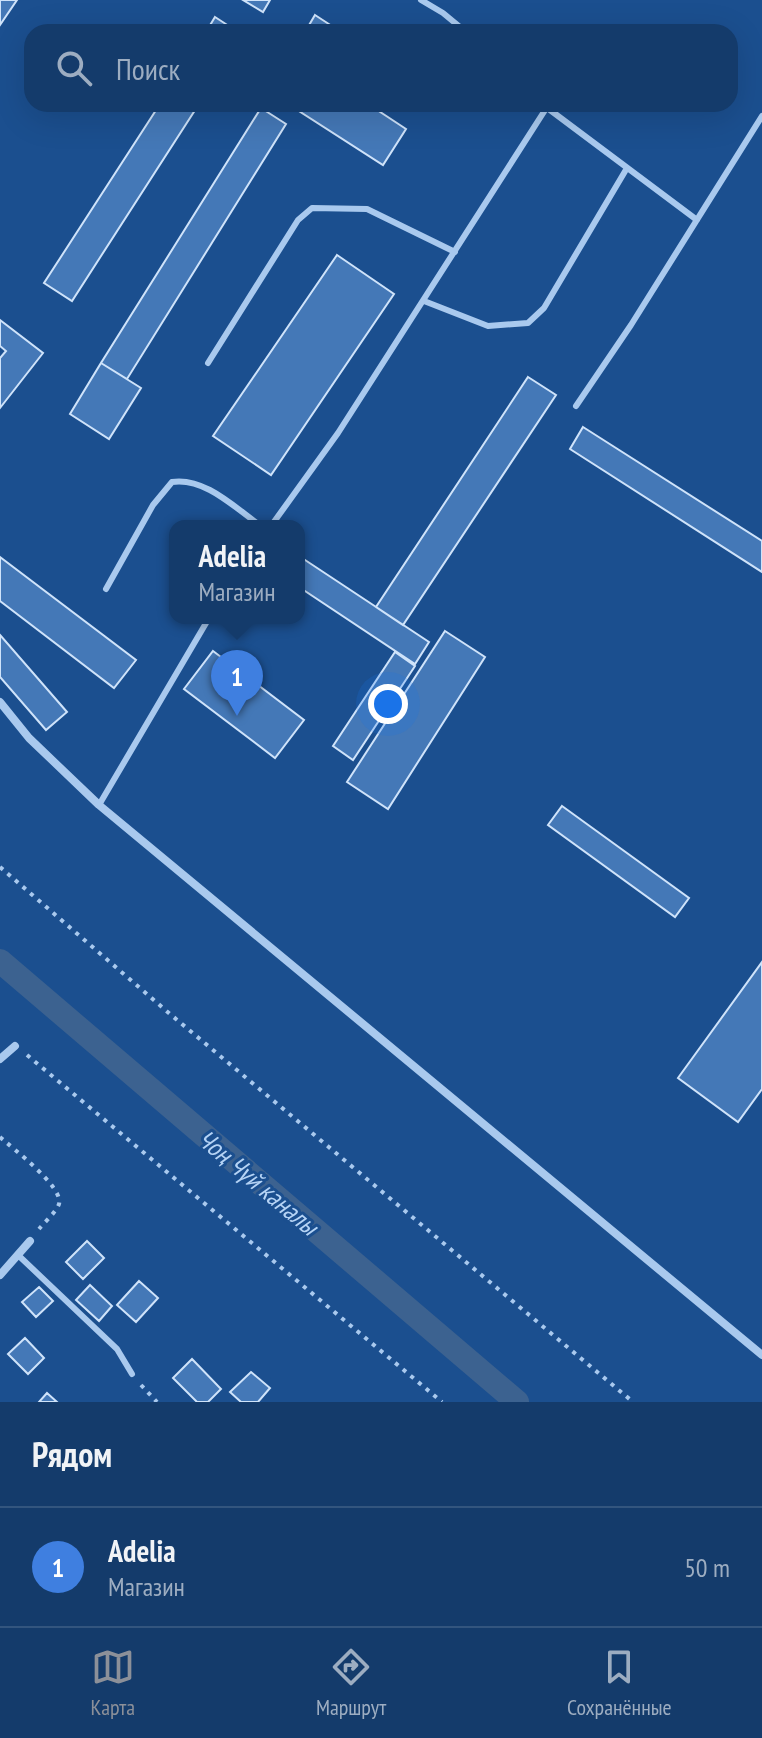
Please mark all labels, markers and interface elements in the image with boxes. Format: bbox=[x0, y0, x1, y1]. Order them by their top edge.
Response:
search box bbox=[24, 24, 738, 112]
icon: search bbox=[52, 46, 96, 90]
text: Поиск bbox=[116, 49, 180, 88]
popup bbox=[169, 520, 305, 624]
text: Adelia bbox=[199, 536, 266, 575]
text: Магазин bbox=[199, 575, 275, 608]
pin: 1 bbox=[211, 650, 263, 716]
your location bbox=[368, 684, 408, 724]
water label: Чоң Чүй каналы bbox=[191, 1122, 327, 1243]
text: Рядом bbox=[32, 1432, 112, 1476]
text: Adelia bbox=[108, 1531, 176, 1570]
text: 1 bbox=[52, 1551, 64, 1584]
text: 50 m bbox=[684, 1551, 730, 1584]
text: Магазин bbox=[108, 1570, 185, 1603]
tab: Карта bbox=[90, 1645, 135, 1721]
tab: Маршрут bbox=[316, 1645, 386, 1721]
tab: Сохранённые bbox=[567, 1645, 672, 1721]

